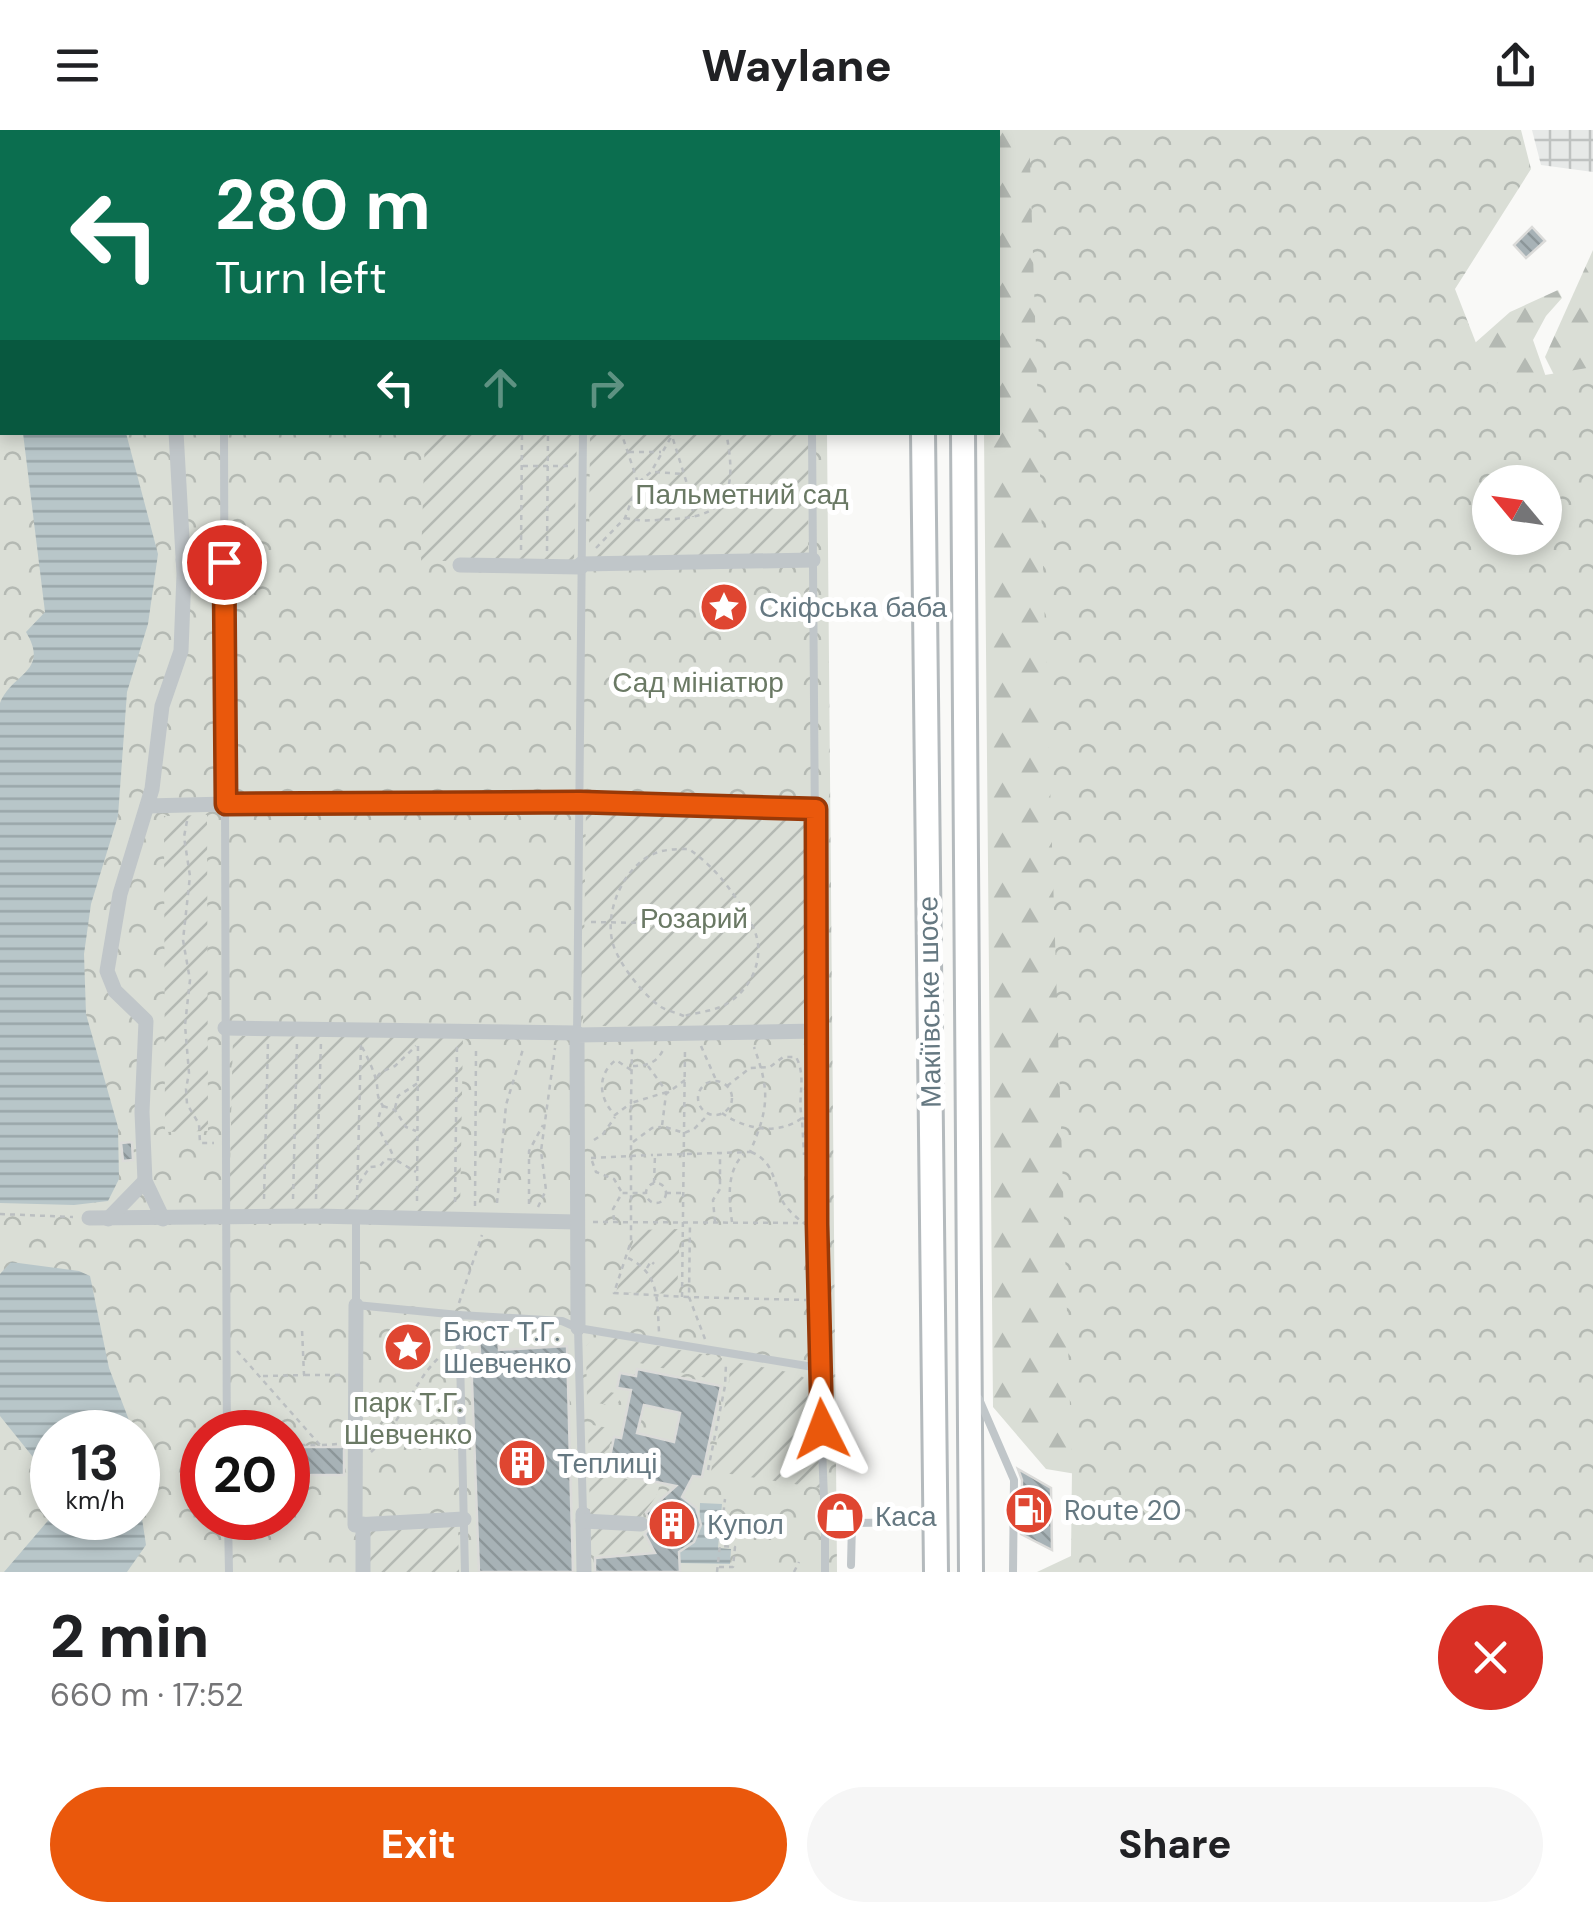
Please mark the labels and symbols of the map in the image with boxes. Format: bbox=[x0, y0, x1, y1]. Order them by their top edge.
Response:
north arrow bbox=[1472, 465, 1562, 555]
park label: Пальметний сад bbox=[635, 476, 849, 513]
pin bbox=[182, 520, 267, 605]
place icon: Скіфська баба bbox=[698, 581, 750, 633]
place label: Скіфська баба bbox=[759, 589, 948, 626]
park label: Сад мініатюр bbox=[612, 664, 784, 701]
street label: Макіївське шосе bbox=[909, 896, 950, 1108]
park label: Розарий bbox=[640, 900, 748, 937]
place label: Бюст Т.Г. Шевченко bbox=[443, 1313, 572, 1382]
place icon: Бюст Т.Г. Шевченко bbox=[382, 1321, 434, 1373]
position arrow bbox=[770, 1377, 874, 1481]
park label: парк Т.Г. Шевченко bbox=[344, 1384, 472, 1453]
speed limit sign: 20 bbox=[180, 1410, 310, 1540]
building icon: Теплиці bbox=[496, 1437, 548, 1489]
place label: Теплиці bbox=[557, 1445, 658, 1482]
fuel station icon: Route 20 bbox=[1003, 1484, 1055, 1536]
shop icon: Каса bbox=[814, 1490, 866, 1542]
place label: Route 20 bbox=[1064, 1492, 1181, 1529]
building icon: Купол bbox=[646, 1498, 698, 1550]
place label: Каса bbox=[875, 1498, 937, 1535]
place label: Купол bbox=[707, 1506, 784, 1543]

